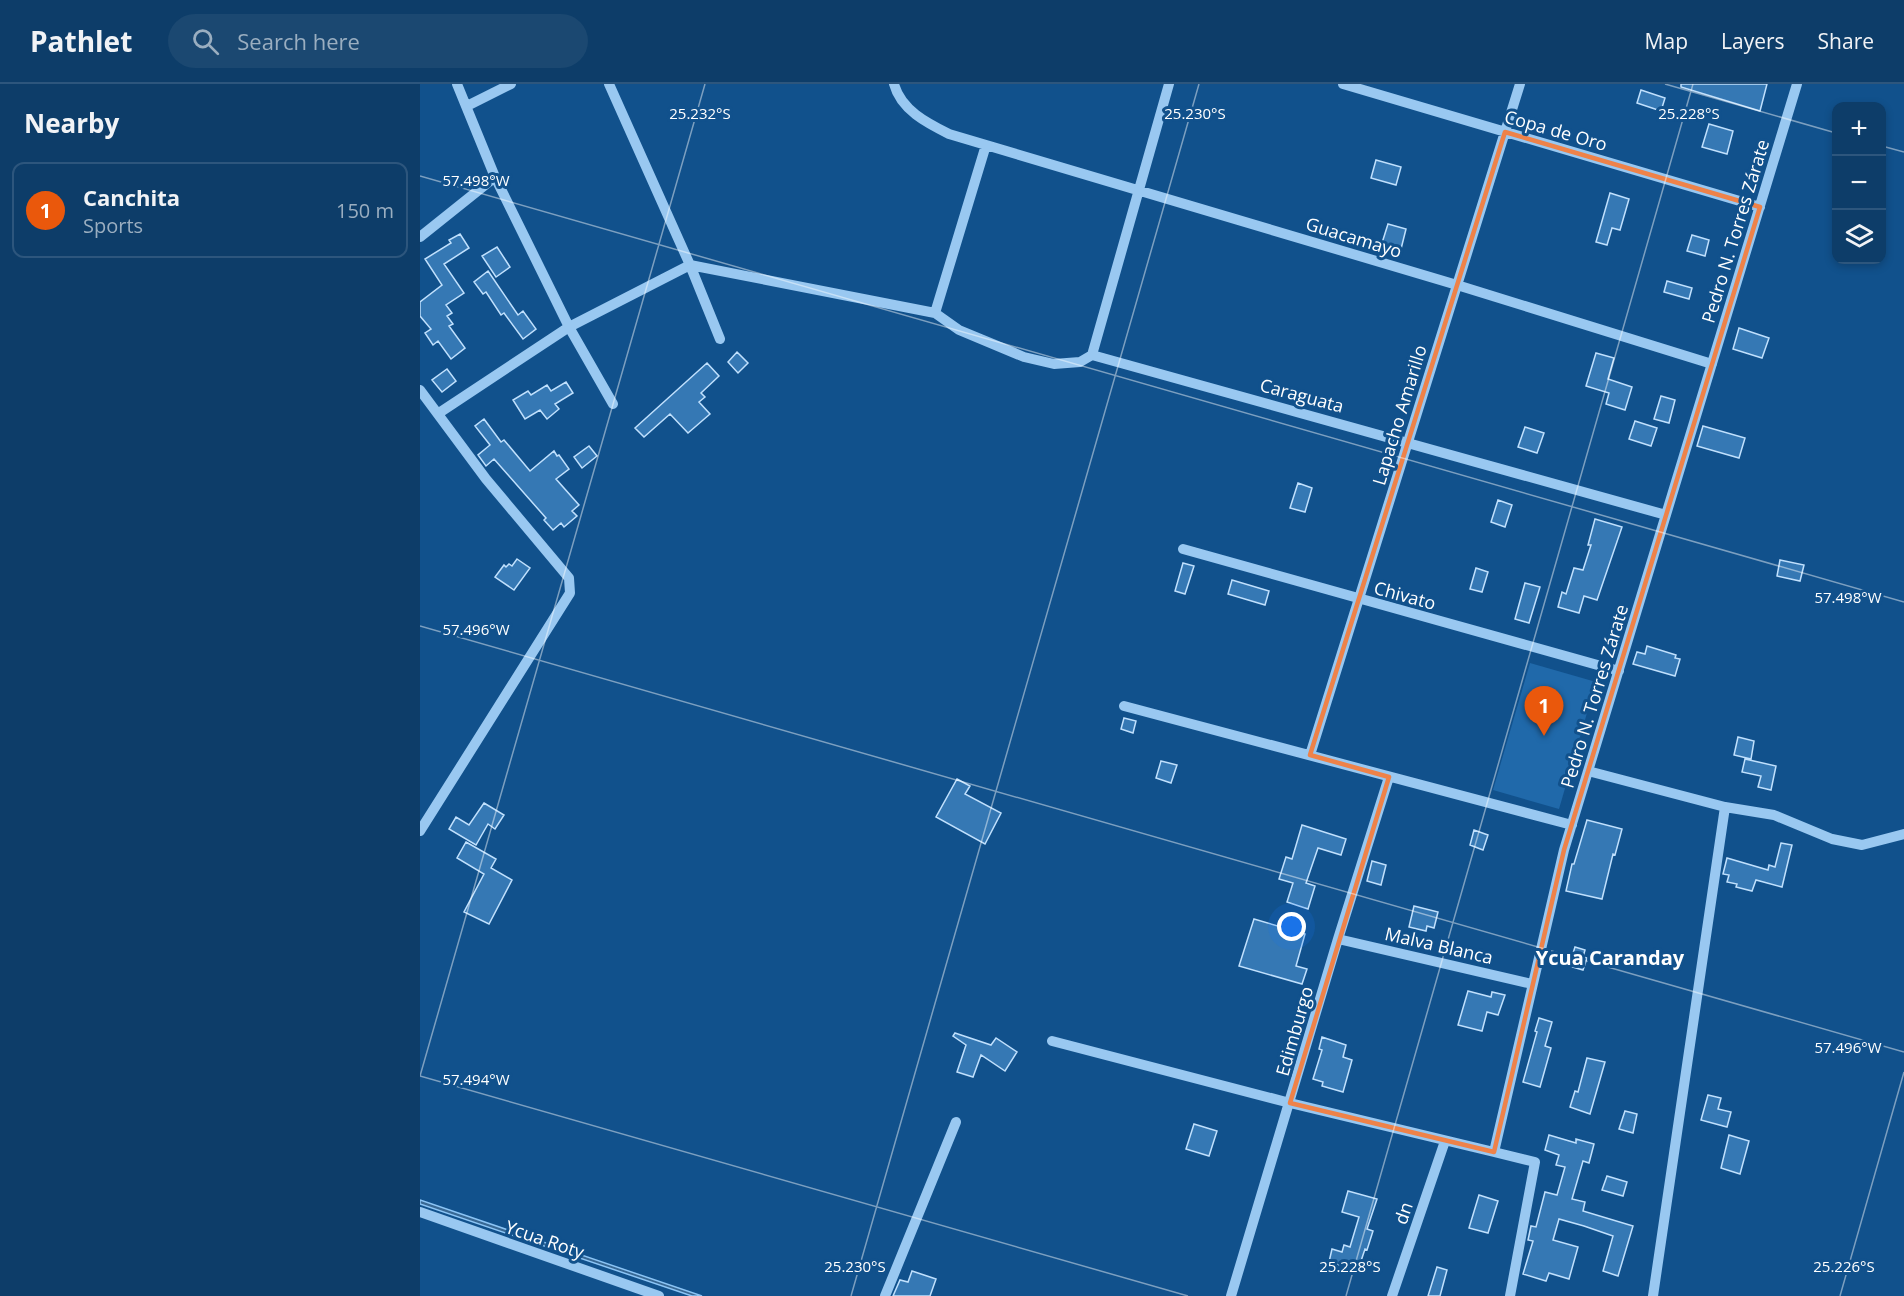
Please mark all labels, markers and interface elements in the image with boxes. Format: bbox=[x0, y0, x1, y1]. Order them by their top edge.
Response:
search box bbox=[168, 14, 588, 68]
text: Pathlet bbox=[30, 22, 132, 60]
icon: search bbox=[189, 25, 222, 58]
text: Search here bbox=[237, 26, 360, 56]
text: Map bbox=[1645, 27, 1688, 55]
text: Layers bbox=[1721, 27, 1785, 55]
text: Share bbox=[1818, 27, 1874, 55]
map controls bbox=[1832, 102, 1886, 264]
button: + bbox=[1832, 102, 1886, 156]
text: 25.232°S bbox=[669, 103, 731, 123]
text: 25.230°S bbox=[1164, 103, 1226, 123]
text: 25.228°S bbox=[1658, 103, 1720, 123]
street label: Copa de Oro bbox=[1502, 104, 1610, 156]
text: Nearby bbox=[24, 105, 119, 141]
street label: Pedro N. Torres Zárate bbox=[1696, 136, 1774, 326]
button: − bbox=[1832, 156, 1886, 210]
text: 57.498°W bbox=[442, 170, 510, 190]
text: Canchita bbox=[83, 182, 180, 212]
text: 1 bbox=[40, 197, 51, 224]
text: 150 m bbox=[336, 197, 394, 224]
button: layers bbox=[1832, 210, 1886, 264]
street label: Guacamayo bbox=[1303, 211, 1405, 263]
text: Sports bbox=[83, 212, 143, 239]
street label: Lapacho Amarillo bbox=[1366, 342, 1432, 488]
street label: Caraguata bbox=[1257, 372, 1347, 418]
street label: Chivato bbox=[1371, 575, 1439, 615]
text: 57.498°W bbox=[1814, 587, 1882, 607]
street label: Pedro N. Torres Zárate bbox=[1555, 601, 1633, 791]
text: 57.496°W bbox=[442, 619, 510, 639]
pin: 1 bbox=[1524, 686, 1564, 736]
your location bbox=[1277, 912, 1306, 941]
street label: Malva Blanca bbox=[1383, 921, 1495, 969]
district label: Ycua Caranday bbox=[1536, 944, 1685, 971]
street label: Edimburgo bbox=[1270, 983, 1318, 1079]
text: 57.496°W bbox=[1814, 1037, 1882, 1057]
text: 57.494°W bbox=[442, 1069, 510, 1089]
street label: dn bbox=[1388, 1199, 1418, 1227]
street label: Ycua Roty bbox=[502, 1214, 588, 1264]
text: 25.230°S bbox=[824, 1256, 886, 1276]
text: 25.228°S bbox=[1319, 1256, 1381, 1276]
text: 25.226°S bbox=[1813, 1256, 1875, 1276]

